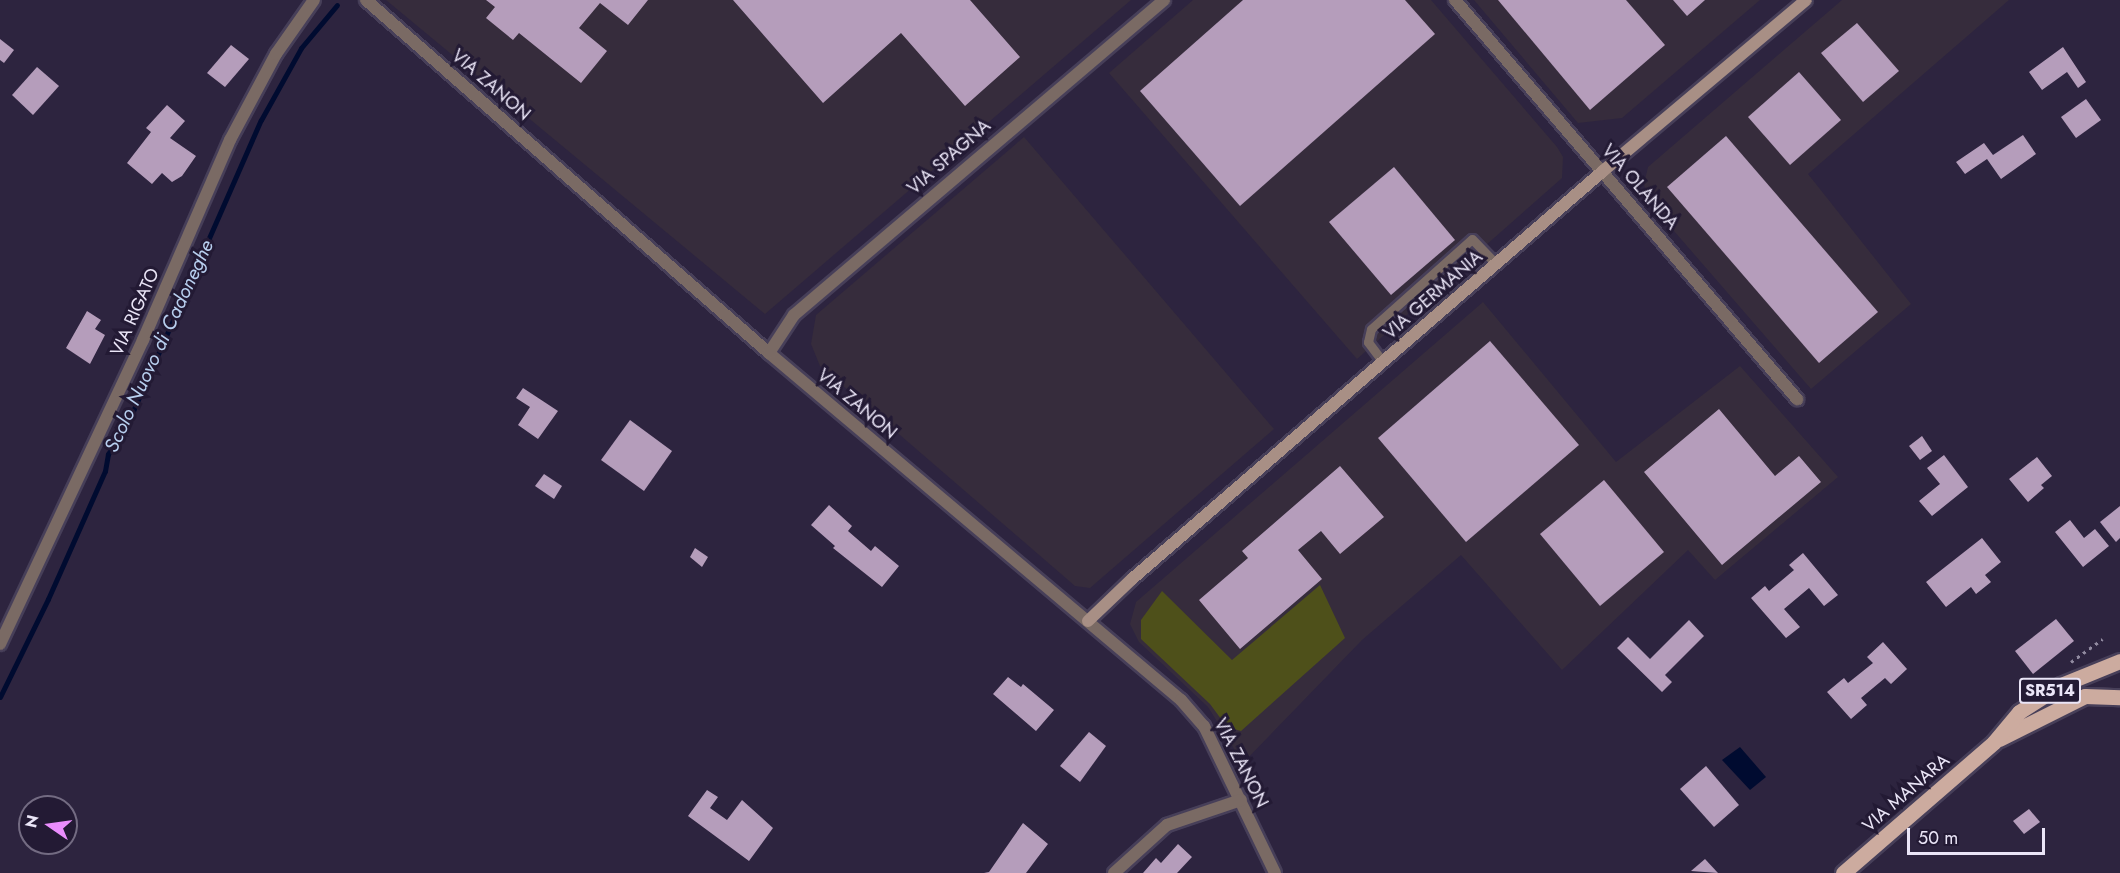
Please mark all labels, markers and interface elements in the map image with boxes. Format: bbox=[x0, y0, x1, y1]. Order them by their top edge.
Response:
street label: VIA ZANON bbox=[447, 45, 535, 125]
street label: VIA SPAGNA bbox=[903, 115, 995, 199]
street label: VIA OLANDA bbox=[1597, 140, 1683, 234]
water label: Scolo Nuovo di Cadoneghe bbox=[99, 236, 219, 456]
street label: VIA GERMANIA bbox=[1379, 246, 1487, 344]
street label: VIA RIGATO bbox=[106, 265, 164, 359]
street label: VIA ZANON bbox=[813, 364, 901, 444]
road number: SR514 bbox=[2018, 678, 2082, 704]
street label: VIA ZANON bbox=[1209, 715, 1273, 811]
street label: VIA MANARA bbox=[1858, 749, 1954, 837]
north arrow bbox=[18, 795, 78, 855]
text: N bbox=[19, 813, 45, 830]
scale bar bbox=[1910, 816, 2048, 854]
text: 50 m bbox=[1918, 825, 1958, 851]

